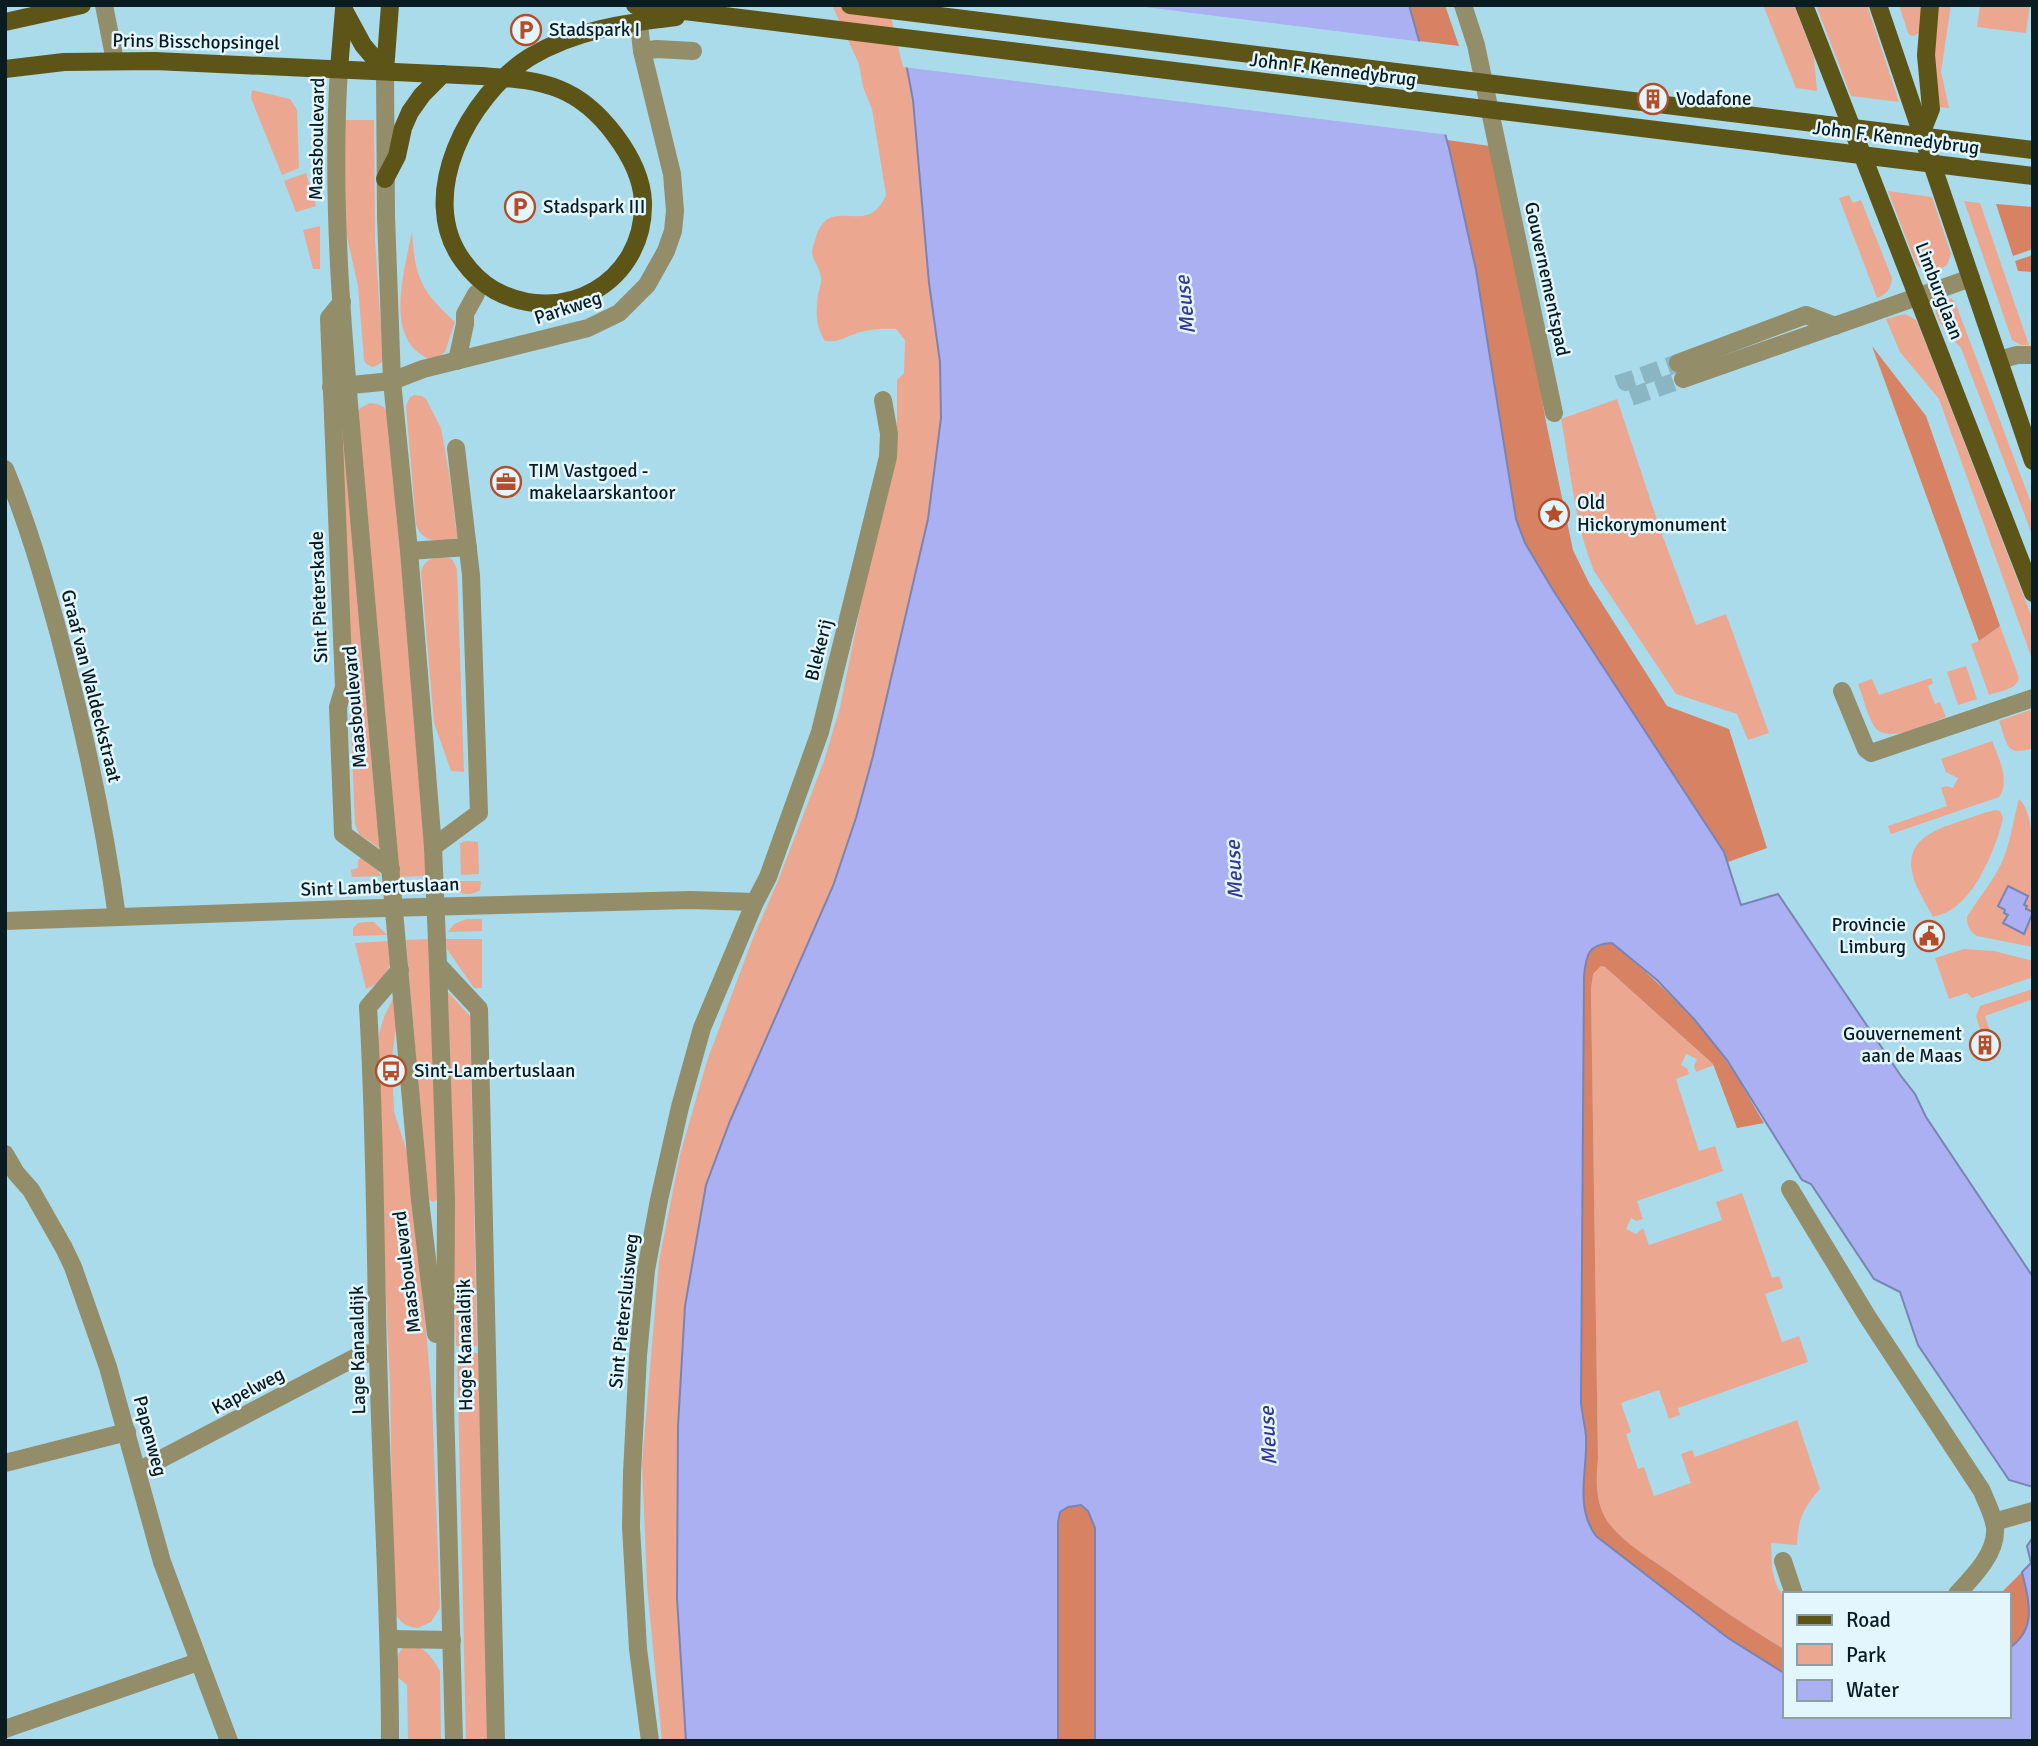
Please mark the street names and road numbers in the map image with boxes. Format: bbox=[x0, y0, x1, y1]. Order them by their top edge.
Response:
street label: Prins Bisschopsingel bbox=[112, 29, 280, 55]
street label: John F. Kennedybrug bbox=[1248, 48, 1418, 92]
street label: Maasboulevard bbox=[304, 77, 330, 201]
street label: John F. Kennedybrug bbox=[1811, 116, 1981, 160]
street label: Gouvernementspad bbox=[1519, 200, 1575, 358]
street label: Limburglaan bbox=[1909, 239, 1969, 343]
street label: Parkweg bbox=[531, 286, 605, 330]
street label: Sint Pieterskade bbox=[305, 530, 333, 664]
street label: Graaf van Waldeckstraat bbox=[55, 587, 127, 785]
street label: Blekerij bbox=[800, 617, 838, 683]
street label: Maasboulevard bbox=[338, 645, 372, 769]
street label: Sint Lambertuslaan bbox=[300, 872, 460, 902]
street label: Maasboulevard bbox=[388, 1209, 426, 1335]
street label: Sint Pietersluisweg bbox=[604, 1232, 644, 1390]
street label: Hoge Kanaaldijk bbox=[452, 1278, 478, 1411]
street label: Lage Kanaaldijk bbox=[345, 1285, 371, 1415]
street label: Kapelweg bbox=[207, 1362, 289, 1420]
street label: Papenweg bbox=[128, 1393, 172, 1479]

